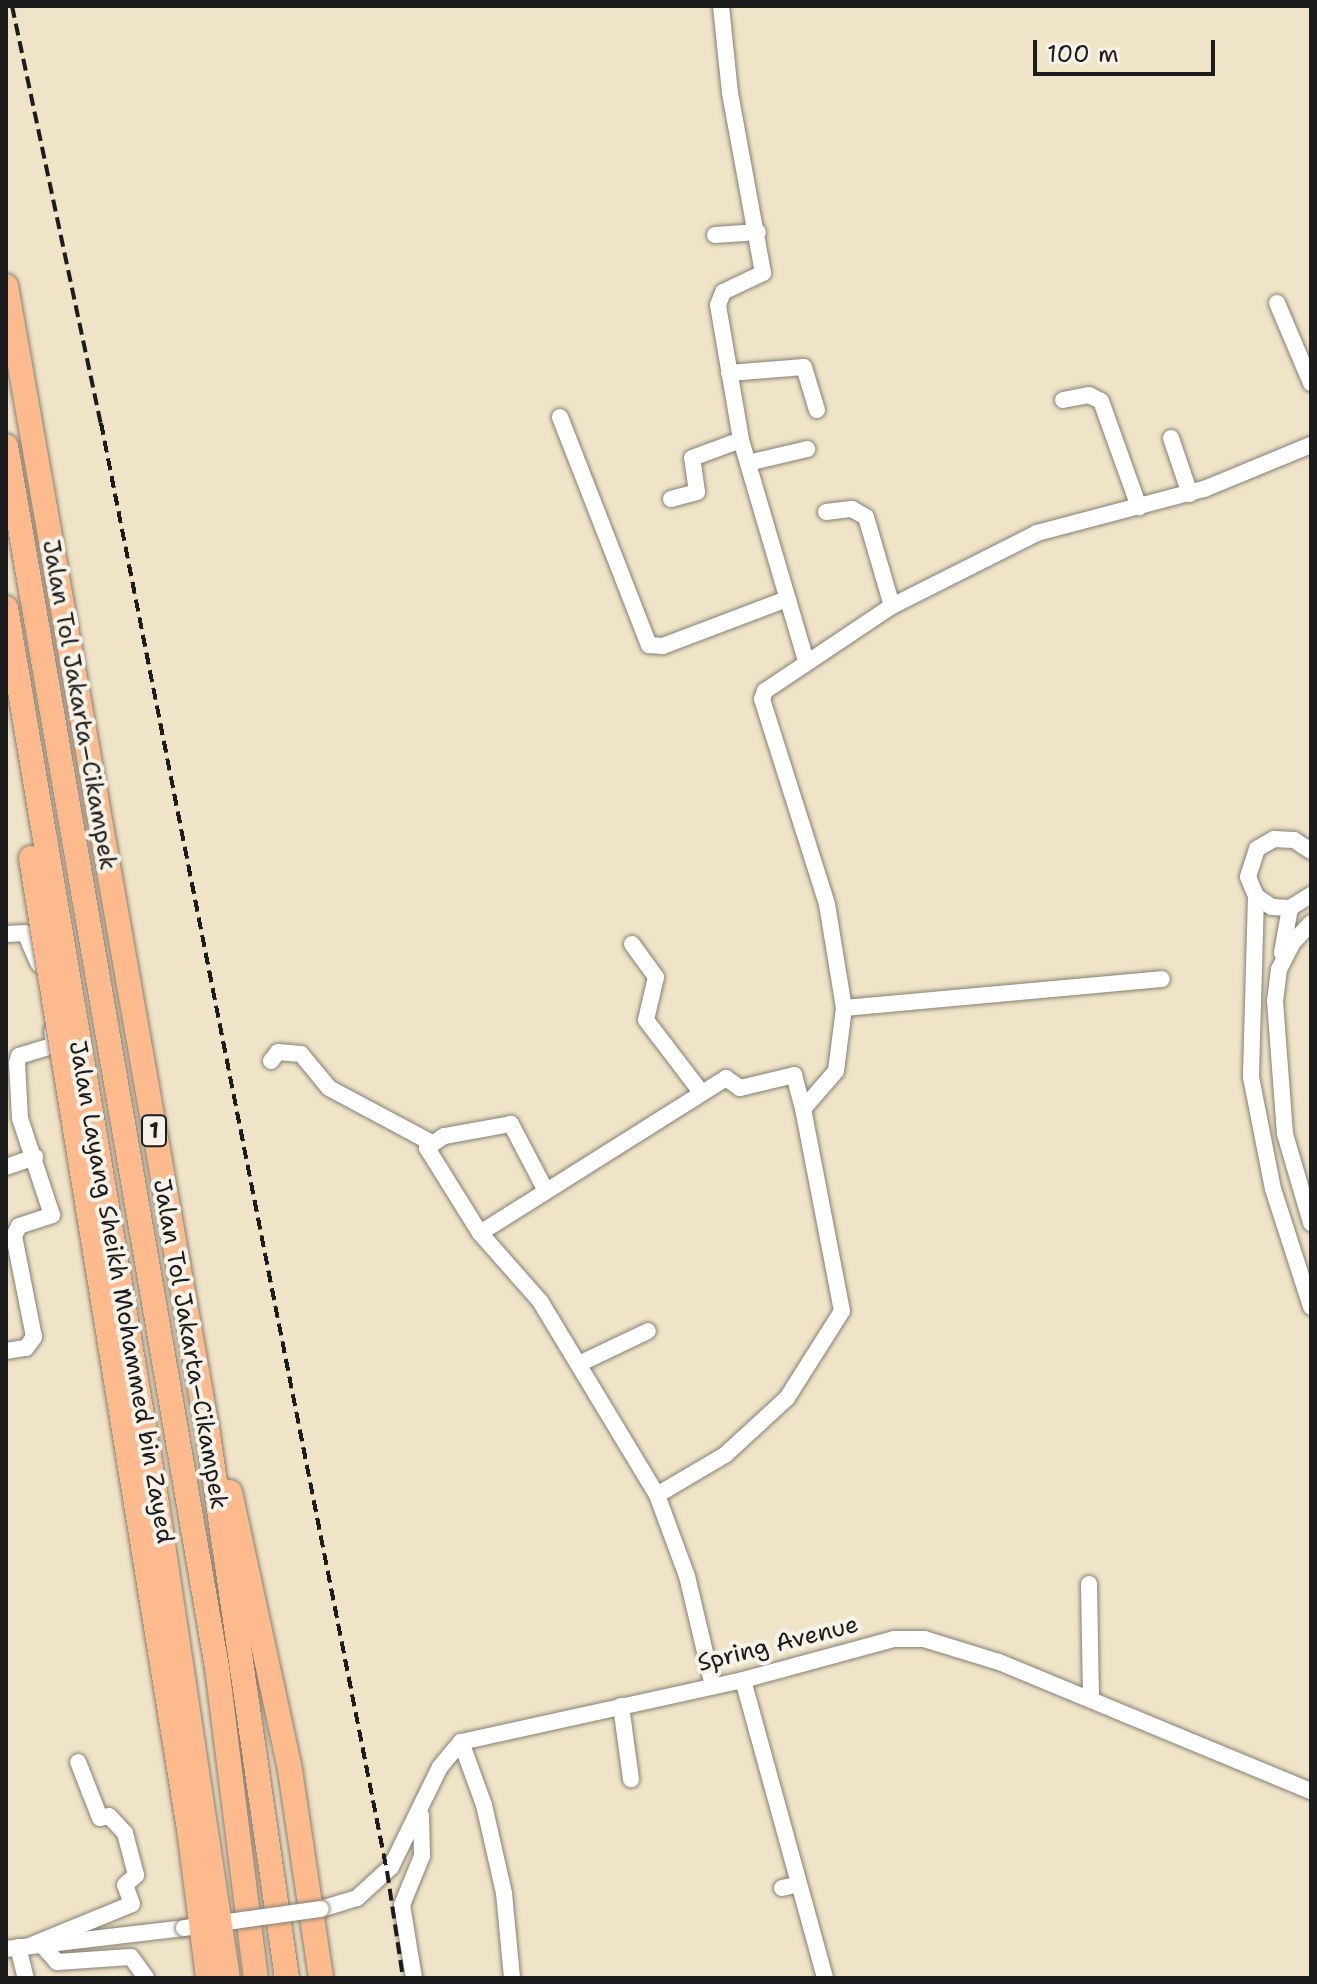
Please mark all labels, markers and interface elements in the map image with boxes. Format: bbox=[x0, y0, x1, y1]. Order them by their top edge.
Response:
scale bar bbox=[1037, 24, 1219, 74]
text: 100 m bbox=[1047, 38, 1119, 70]
street label: Jalan Tol Jakarta–Cikampek bbox=[36, 537, 122, 873]
street label: Jalan Layang Sheikh Mohammed bin Zayed bbox=[63, 1038, 179, 1546]
road number: 1 bbox=[140, 1113, 168, 1149]
street label: Jalan Tol Jakarta–Cikampek bbox=[147, 1176, 233, 1512]
street label: Spring Avenue bbox=[694, 1610, 862, 1678]

